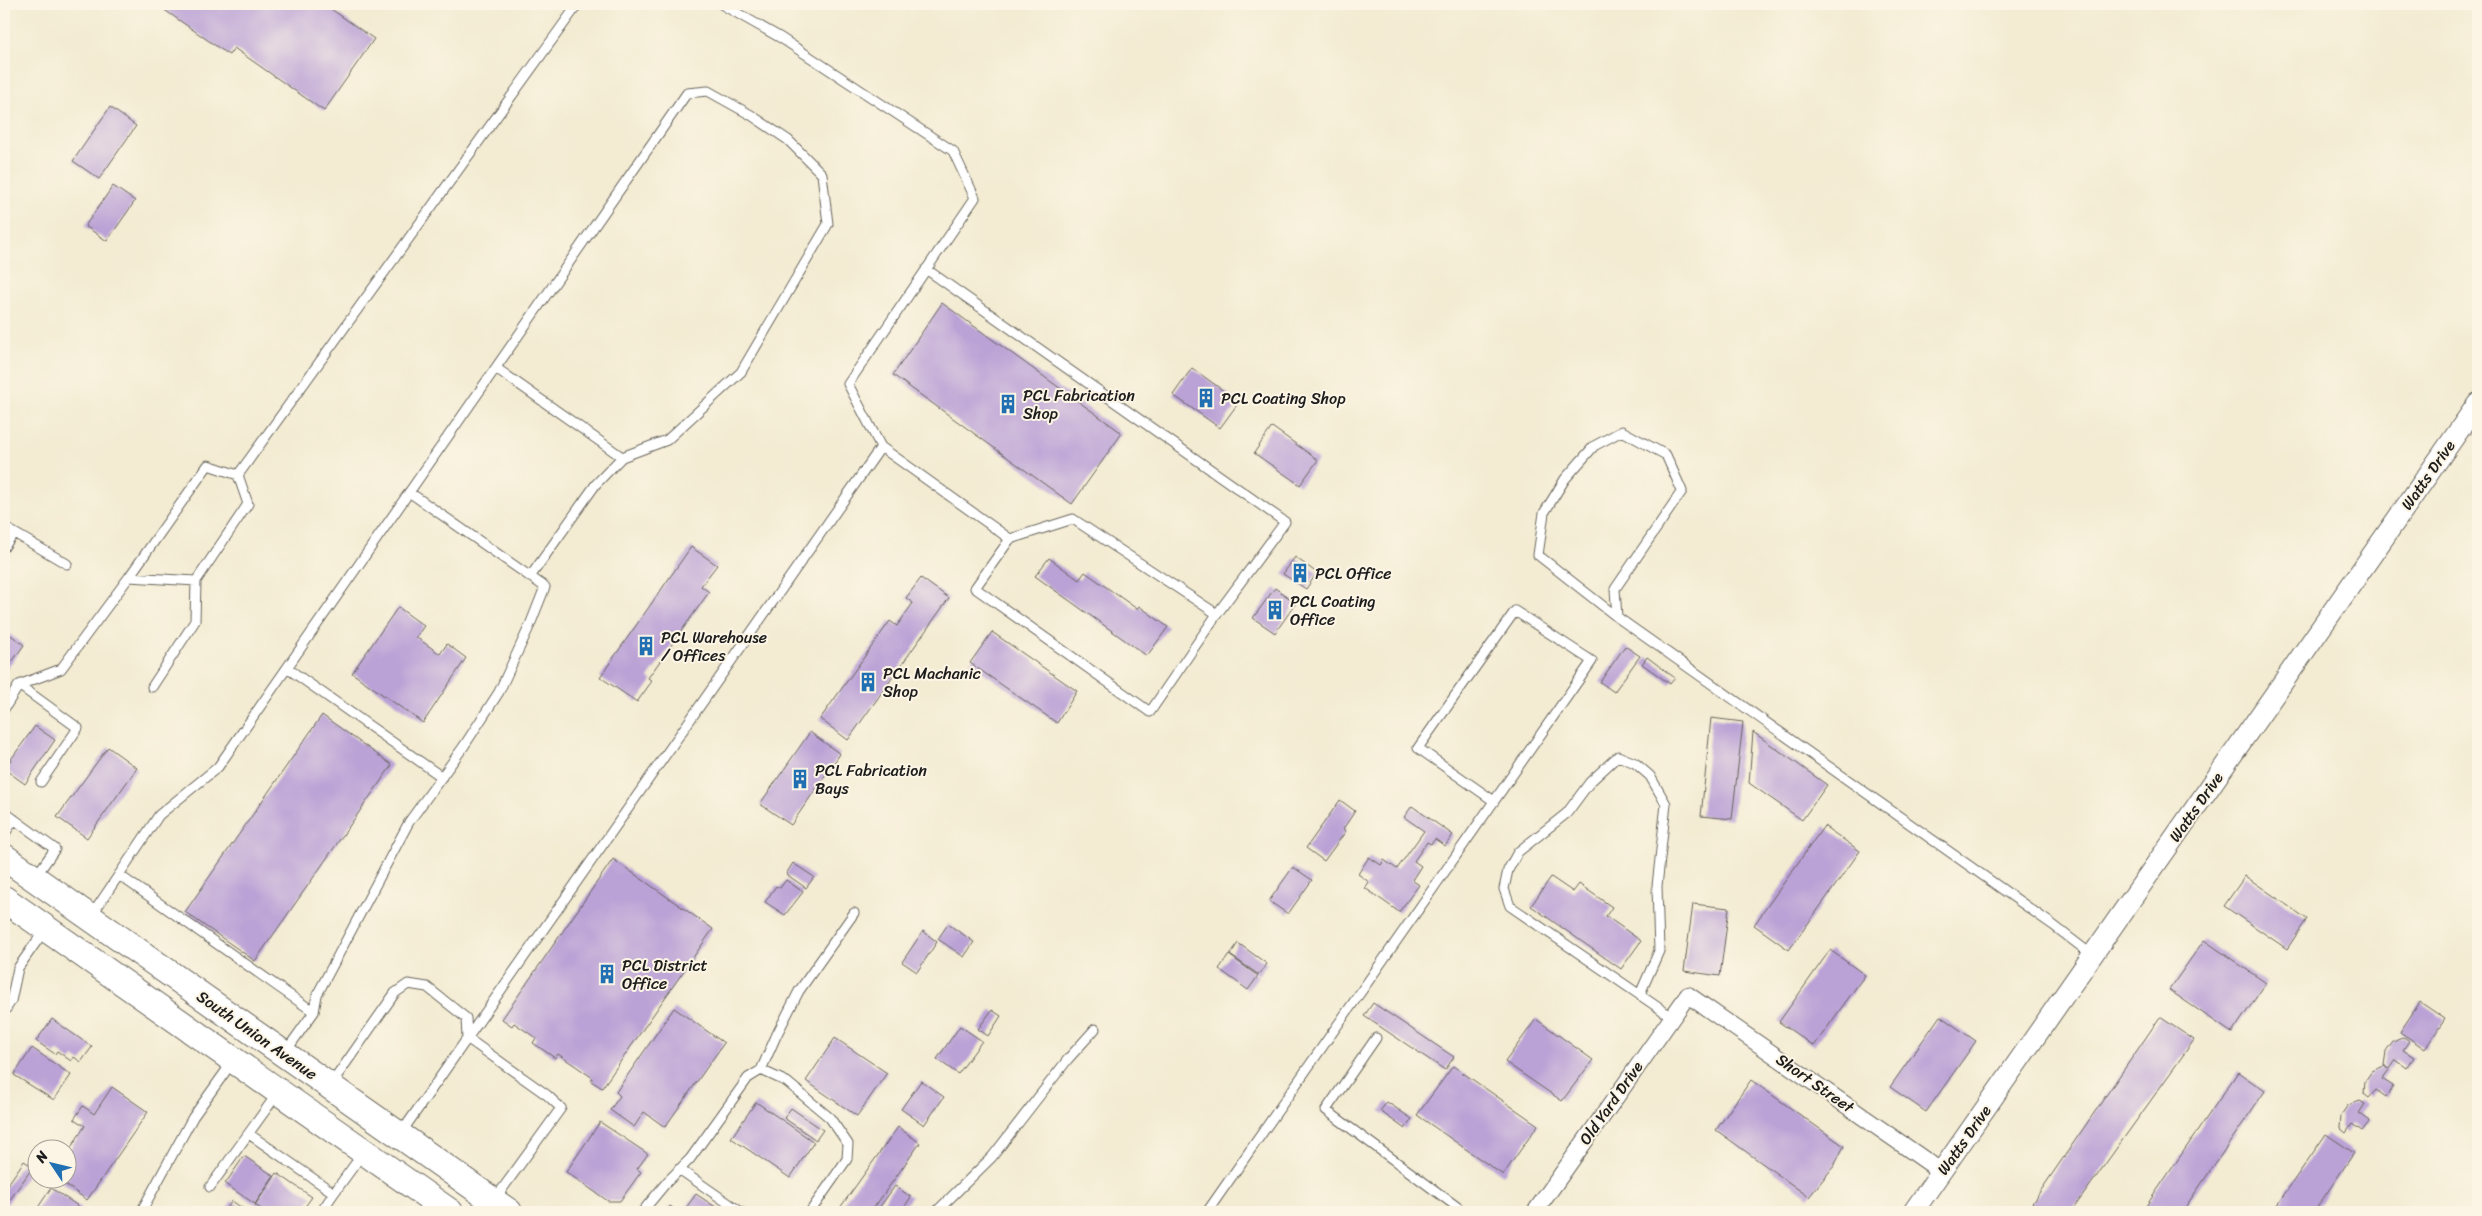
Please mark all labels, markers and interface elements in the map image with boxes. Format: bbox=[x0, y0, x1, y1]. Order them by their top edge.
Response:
place label: PCL Fabrication Shop bbox=[1023, 381, 1135, 428]
place label: PCL Coating Shop bbox=[1221, 384, 1346, 413]
building icon: PCL Coating Shop bbox=[1195, 387, 1217, 409]
building icon: PCL Fabrication Shop bbox=[997, 393, 1019, 415]
street label: Watts Drive bbox=[2393, 433, 2463, 516]
place label: PCL Office bbox=[1315, 559, 1391, 588]
building icon: PCL Office bbox=[1289, 562, 1311, 584]
place label: PCL Coating Office bbox=[1290, 587, 1376, 634]
building icon: PCL Coating Office bbox=[1264, 599, 1286, 621]
place label: PCL Warehouse / Offices bbox=[661, 623, 767, 670]
building icon: PCL Warehouse / Offices bbox=[635, 635, 657, 657]
place label: PCL Machanic Shop bbox=[883, 659, 981, 706]
building icon: PCL Machanic Shop bbox=[857, 671, 879, 693]
place label: PCL Fabrication Bays bbox=[815, 756, 927, 803]
street label: Watts Drive bbox=[2161, 765, 2231, 848]
building icon: PCL Fabrication Bays bbox=[789, 768, 811, 790]
place label: PCL District Office bbox=[622, 951, 708, 998]
building icon: PCL District Office bbox=[596, 963, 618, 985]
street label: South Union Avenue bbox=[190, 982, 324, 1088]
street label: Short Street bbox=[1770, 1045, 1861, 1121]
street label: Old Yard Drive bbox=[1571, 1055, 1651, 1151]
street label: Watts Drive bbox=[1929, 1098, 1999, 1181]
north arrow bbox=[28, 1138, 78, 1188]
text: N bbox=[28, 1145, 55, 1169]

